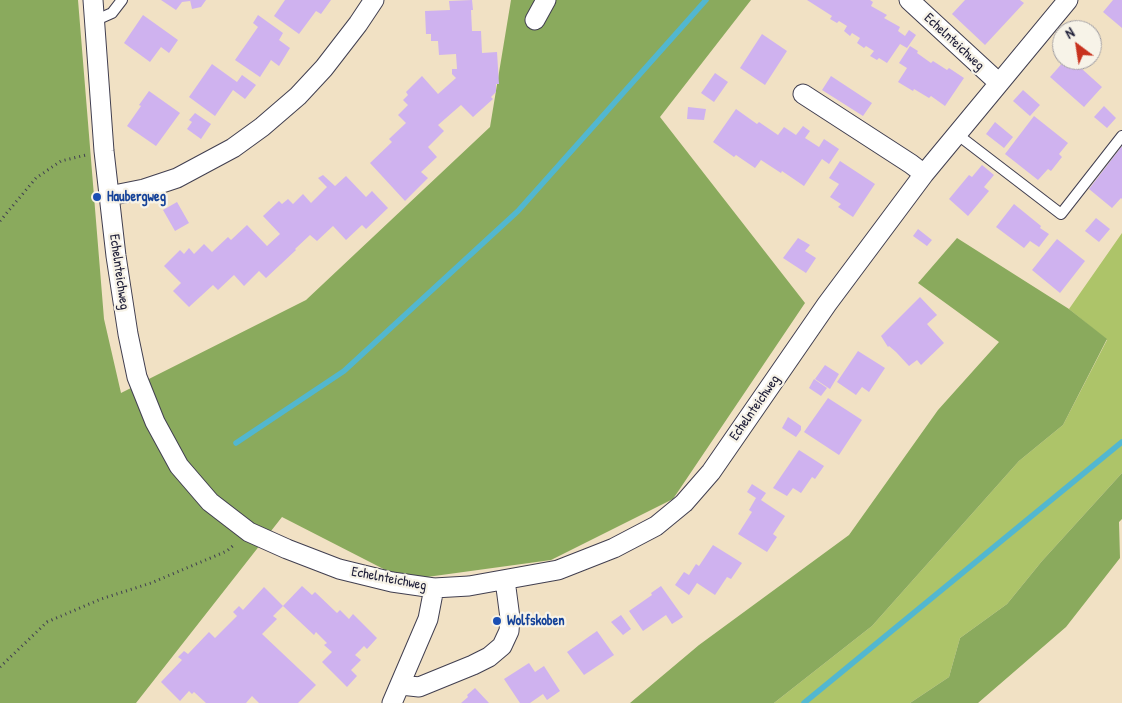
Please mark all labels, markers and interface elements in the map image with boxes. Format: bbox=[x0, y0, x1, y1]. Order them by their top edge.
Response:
street label: Echelnteichweg bbox=[920, 10, 988, 74]
north arrow bbox=[1052, 20, 1102, 70]
text: N bbox=[1061, 23, 1078, 43]
place label: Haubergweg bbox=[107, 189, 166, 205]
marker: Haubergweg bbox=[91, 191, 103, 203]
street label: Echelnteichweg bbox=[105, 233, 133, 311]
street label: Echelnteichweg bbox=[726, 372, 784, 444]
street label: Echelnteichweg bbox=[350, 563, 428, 595]
place label: Wolfskoben bbox=[507, 613, 565, 629]
marker: Wolfskoben bbox=[491, 615, 503, 627]

